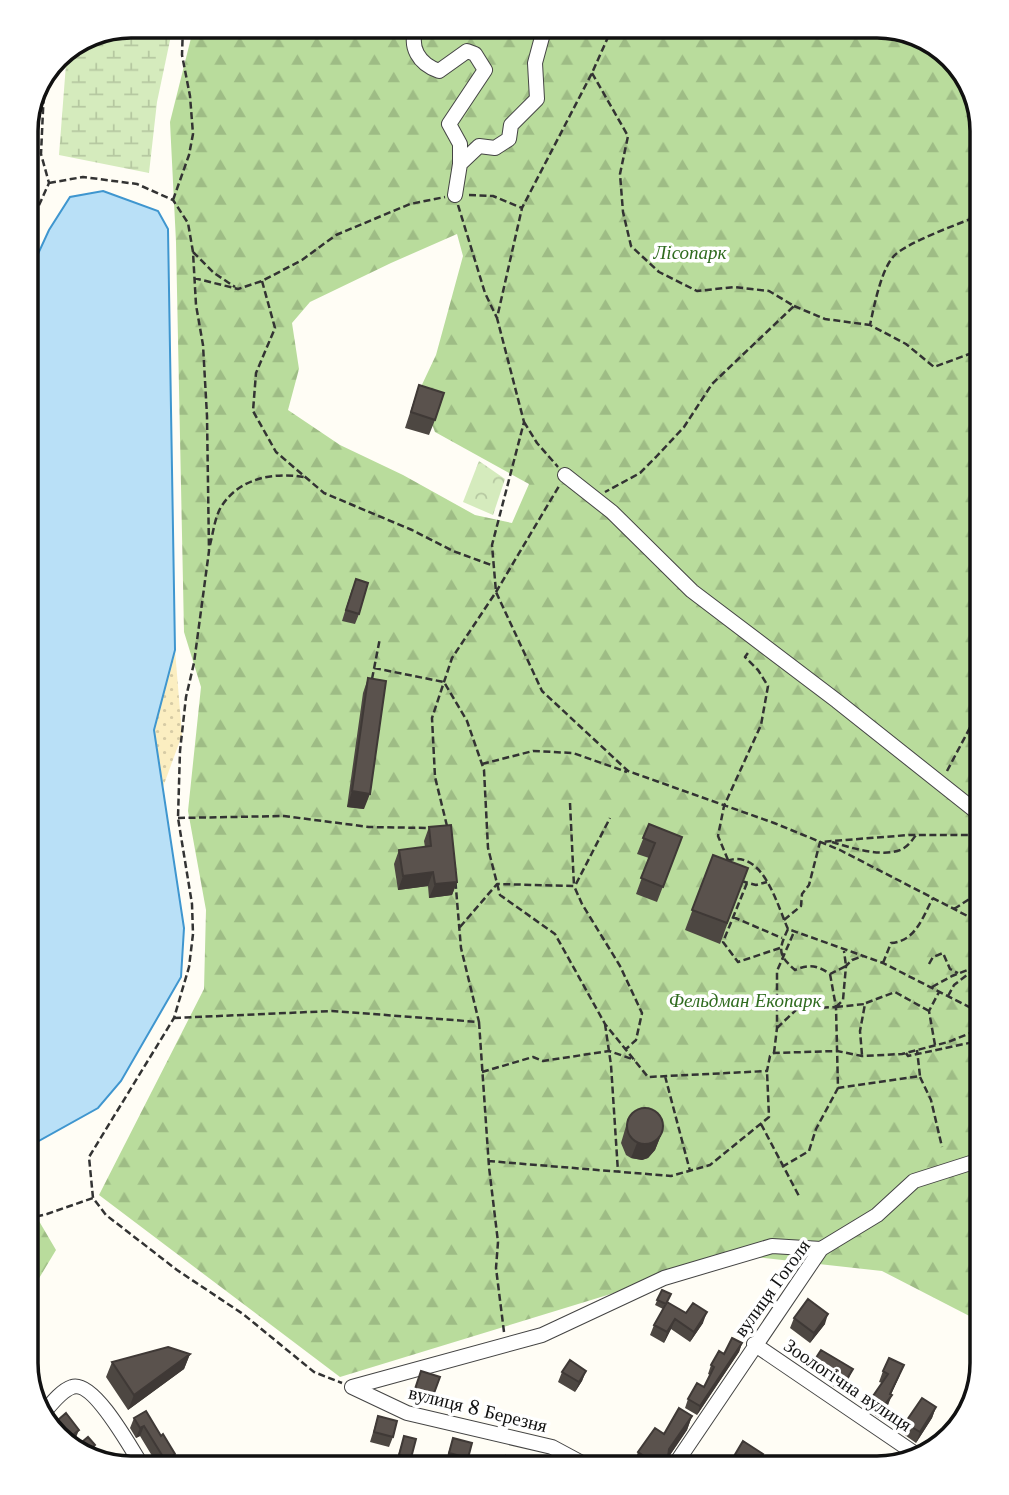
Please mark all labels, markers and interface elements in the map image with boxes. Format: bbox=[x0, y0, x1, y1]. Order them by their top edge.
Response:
park label: Лісопарк bbox=[653, 241, 728, 264]
park label: Фельдман Екопарк bbox=[669, 989, 822, 1012]
street label: вулиця Гоголя bbox=[729, 1235, 815, 1341]
street label: Зоологічна вулиця bbox=[780, 1334, 917, 1436]
street label: вулиця 8 Березня bbox=[406, 1381, 550, 1437]

